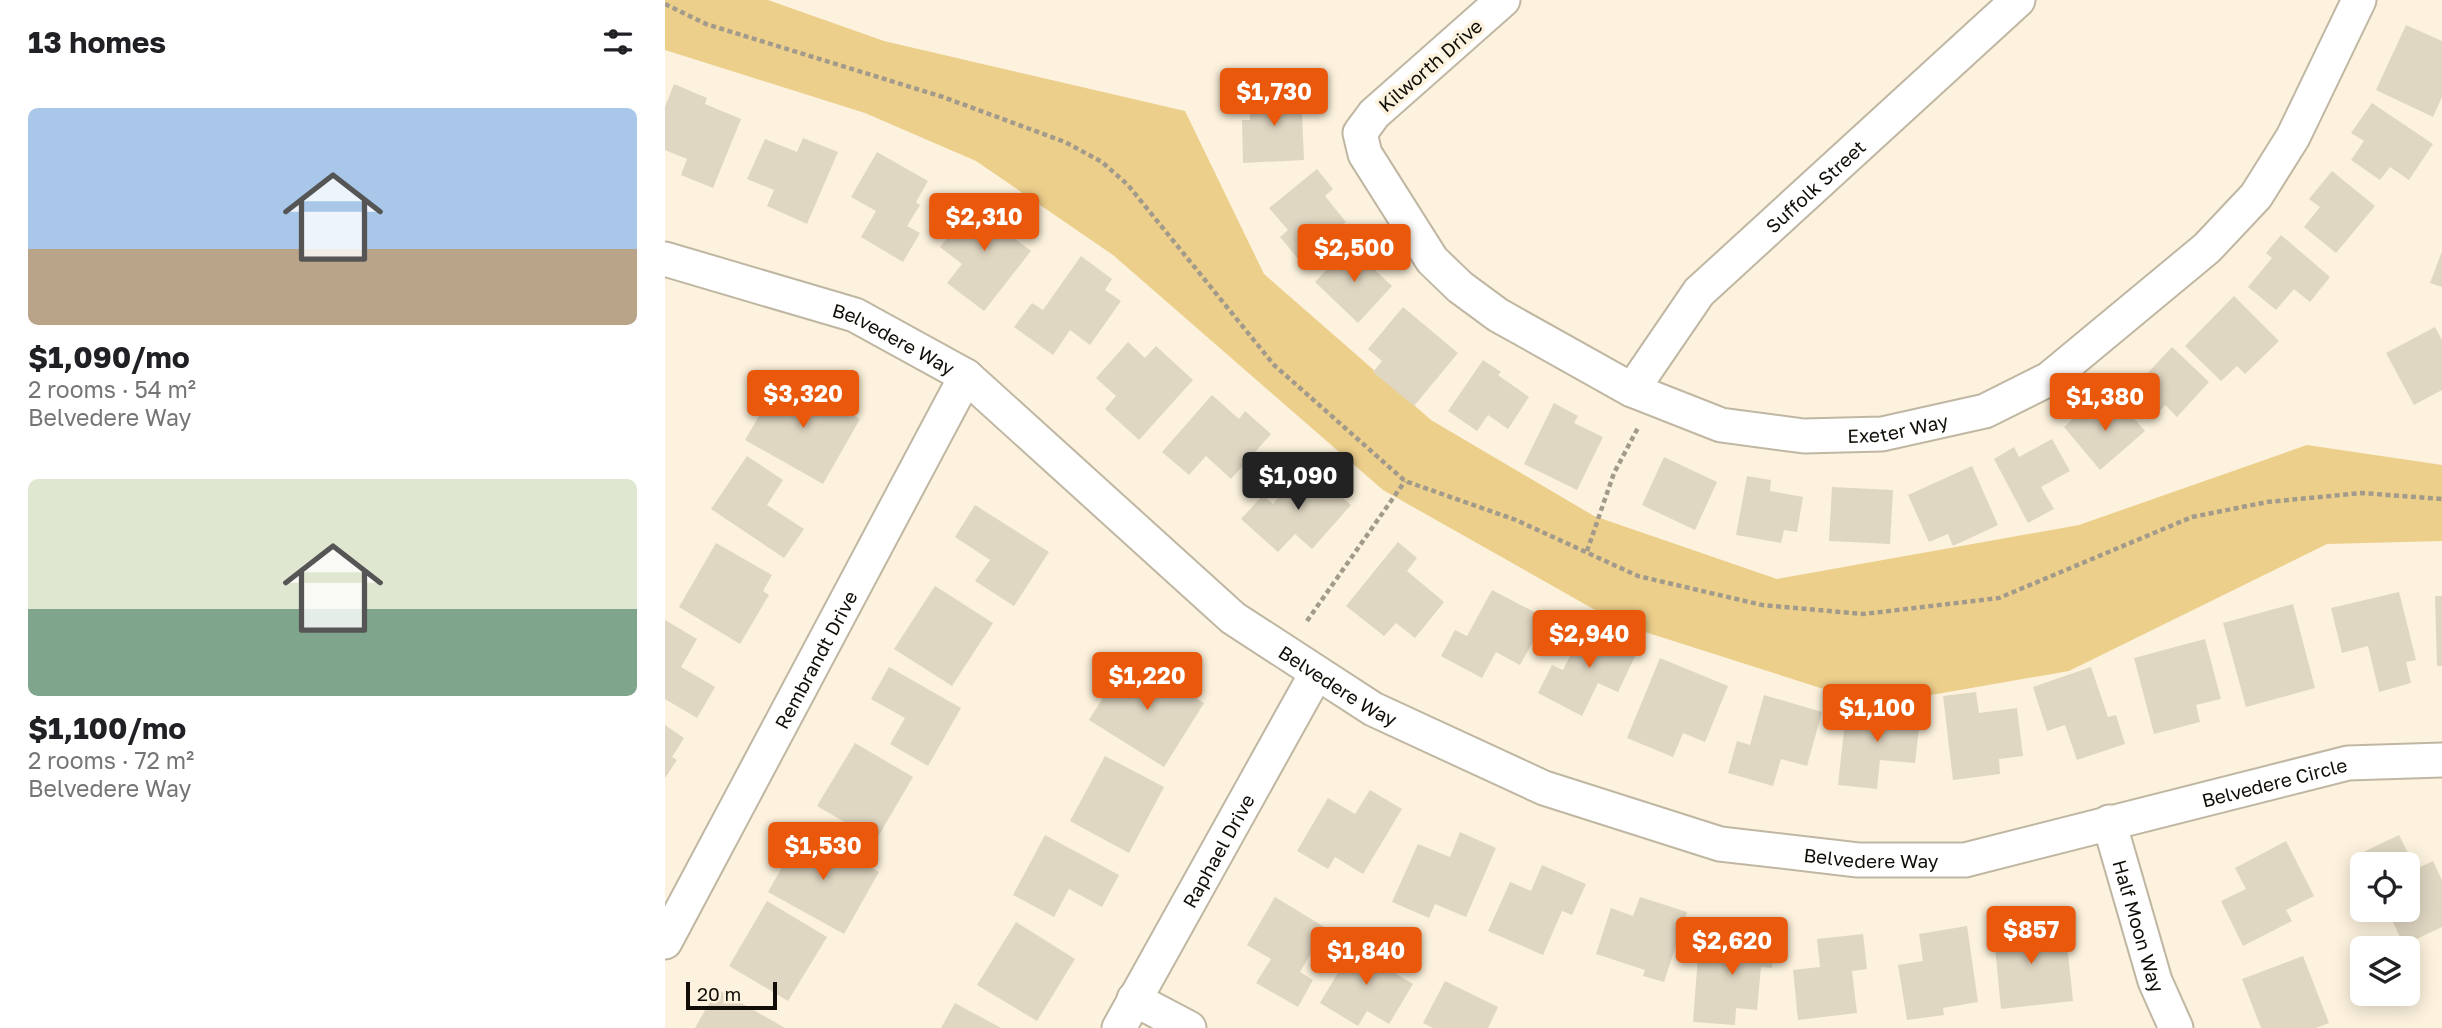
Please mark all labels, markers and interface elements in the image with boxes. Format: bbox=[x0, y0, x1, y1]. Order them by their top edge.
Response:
street label: Kilworth Drive bbox=[1374, 14, 1486, 116]
icon: filters bbox=[599, 23, 637, 61]
text: 13 homes bbox=[28, 24, 166, 60]
pin: $1,730 bbox=[1217, 68, 1331, 128]
text: $1,730 bbox=[1236, 77, 1312, 105]
street label: Suffolk Street bbox=[1760, 134, 1870, 237]
icon: home bbox=[270, 154, 396, 280]
pin: $2,310 bbox=[927, 194, 1041, 253]
text: $2,310 bbox=[945, 202, 1023, 230]
pin: $2,500 bbox=[1297, 224, 1411, 284]
text: $2,500 bbox=[1314, 233, 1394, 261]
street label: Belvedere Way bbox=[830, 298, 959, 379]
text: $1,090/mo bbox=[28, 339, 190, 375]
pin: $3,320 bbox=[746, 370, 860, 430]
pin: $1,380 bbox=[2048, 374, 2162, 433]
text: 2 rooms · 54 m² bbox=[28, 375, 196, 403]
text: $3,320 bbox=[763, 379, 843, 407]
text: $1,380 bbox=[2066, 382, 2144, 410]
text: Belvedere Way bbox=[28, 403, 191, 431]
street label: Exeter Way bbox=[1847, 408, 1950, 446]
pin: $1,090 bbox=[1241, 452, 1355, 512]
text: $1,090 bbox=[1258, 461, 1338, 489]
icon: home bbox=[270, 525, 396, 651]
street label: Rembrandt Drive bbox=[769, 586, 861, 732]
pin: $2,940 bbox=[1532, 610, 1646, 670]
text: $2,940 bbox=[1549, 619, 1629, 647]
street label: Belvedere Way bbox=[1275, 640, 1401, 730]
pin: $1,220 bbox=[1090, 652, 1204, 712]
text: $1,220 bbox=[1108, 661, 1186, 689]
pin: $1,100 bbox=[1820, 684, 1934, 744]
text: $1,100 bbox=[1839, 693, 1915, 721]
text: $1,100/mo bbox=[28, 710, 186, 746]
text: 2 rooms · 72 m² bbox=[28, 746, 194, 774]
street label: Belvedere Circle bbox=[2199, 752, 2349, 811]
text: Belvedere Way bbox=[28, 774, 191, 802]
street label: Raphael Drive bbox=[1177, 790, 1259, 912]
pin: $1,530 bbox=[766, 822, 880, 882]
text: $1,530 bbox=[784, 831, 862, 859]
street label: Belvedere Way bbox=[1802, 842, 1939, 872]
map controls bbox=[2350, 852, 2420, 1006]
button: locate bbox=[2350, 852, 2420, 922]
street label: Half Moon Way bbox=[2109, 857, 2170, 996]
pin: $857 bbox=[1990, 906, 2072, 966]
text: $857 bbox=[2003, 915, 2059, 943]
pin: $2,620 bbox=[1675, 918, 1789, 977]
text: $2,620 bbox=[1692, 926, 1772, 954]
pin: $1,840 bbox=[1309, 928, 1423, 987]
text: $1,840 bbox=[1327, 936, 1405, 964]
button: layers bbox=[2350, 936, 2420, 1006]
scale bar bbox=[686, 979, 777, 1011]
text: 20 m bbox=[697, 982, 741, 1005]

